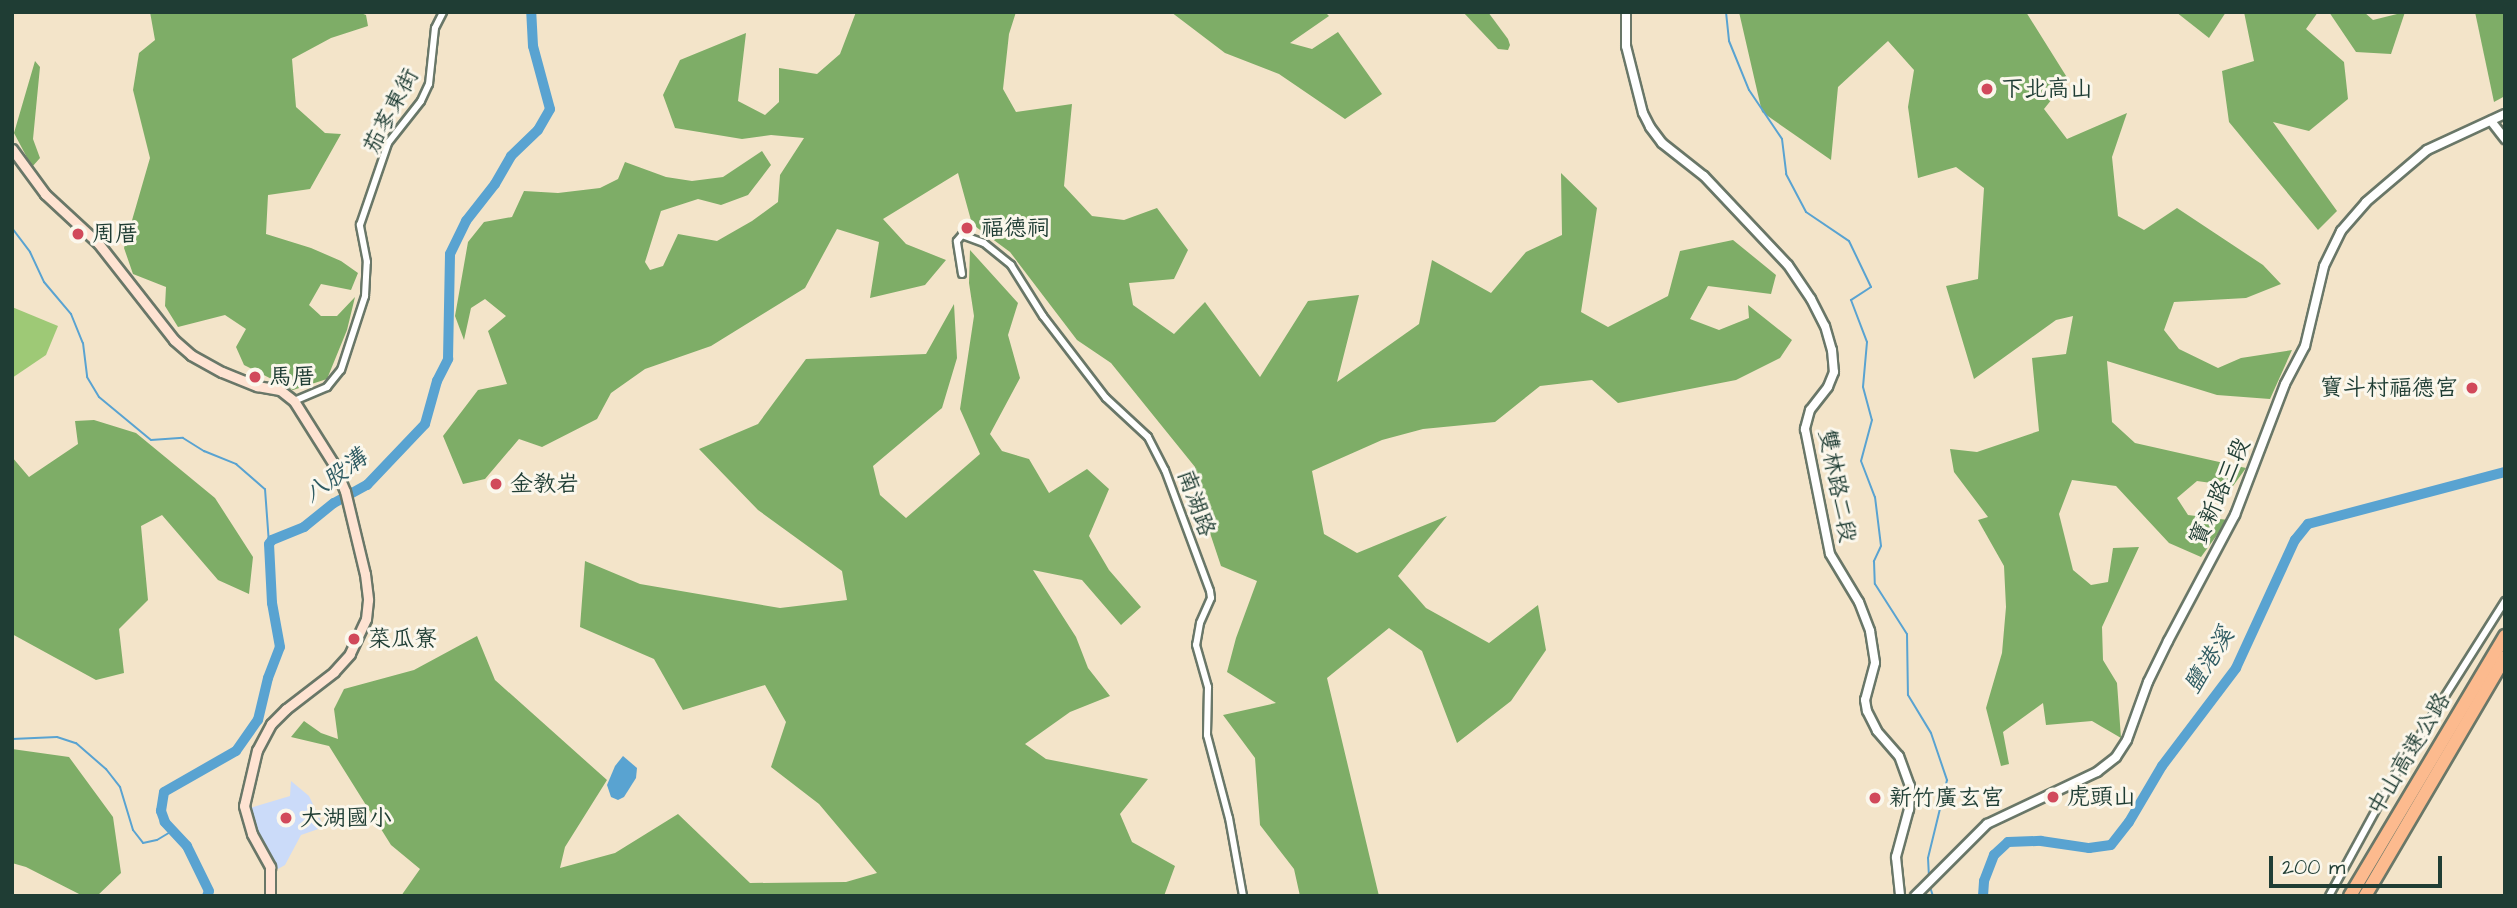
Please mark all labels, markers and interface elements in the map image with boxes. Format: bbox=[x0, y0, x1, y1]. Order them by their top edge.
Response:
street label: 茄苳東街 bbox=[357, 64, 425, 158]
place label: 下北高山 bbox=[2001, 75, 2093, 103]
marker: 下北高山 bbox=[1979, 81, 1995, 97]
place label: 福德祠 bbox=[981, 214, 1050, 242]
place label: 周厝 bbox=[92, 220, 138, 248]
marker: 福德祠 bbox=[959, 220, 975, 236]
marker: 周厝 bbox=[70, 226, 86, 242]
place label: 馬厝 bbox=[269, 363, 315, 391]
marker: 馬厝 bbox=[247, 369, 263, 385]
place label: 寶斗村福德宮 bbox=[2320, 374, 2458, 402]
marker: 寶斗村福德宮 bbox=[2464, 380, 2480, 396]
street label: 雙林路二段 bbox=[1812, 427, 1862, 545]
street label: 寶新路三段 bbox=[2184, 434, 2256, 550]
water label: 八股溝 bbox=[299, 444, 373, 510]
street label: 南湖路 bbox=[1171, 466, 1221, 540]
place label: 金教岩 bbox=[510, 470, 579, 498]
marker: 金教岩 bbox=[488, 476, 504, 492]
water label: 鹽港溪 bbox=[2179, 623, 2241, 699]
place label: 菜瓜寮 bbox=[368, 625, 437, 653]
marker: 菜瓜寮 bbox=[346, 631, 362, 647]
street label: 中山高速公路 bbox=[2362, 688, 2456, 820]
place label: 虎頭山 bbox=[2067, 783, 2136, 811]
place label: 新竹廣玄宮 bbox=[1889, 784, 2004, 812]
marker: 虎頭山 bbox=[2045, 789, 2061, 805]
marker: 新竹廣玄宮 bbox=[1867, 790, 1883, 806]
place label: 大湖國小 bbox=[300, 804, 392, 832]
marker: 大湖國小 bbox=[278, 810, 294, 826]
scale bar bbox=[2272, 842, 2445, 886]
text: 200 m bbox=[2282, 853, 2345, 882]

